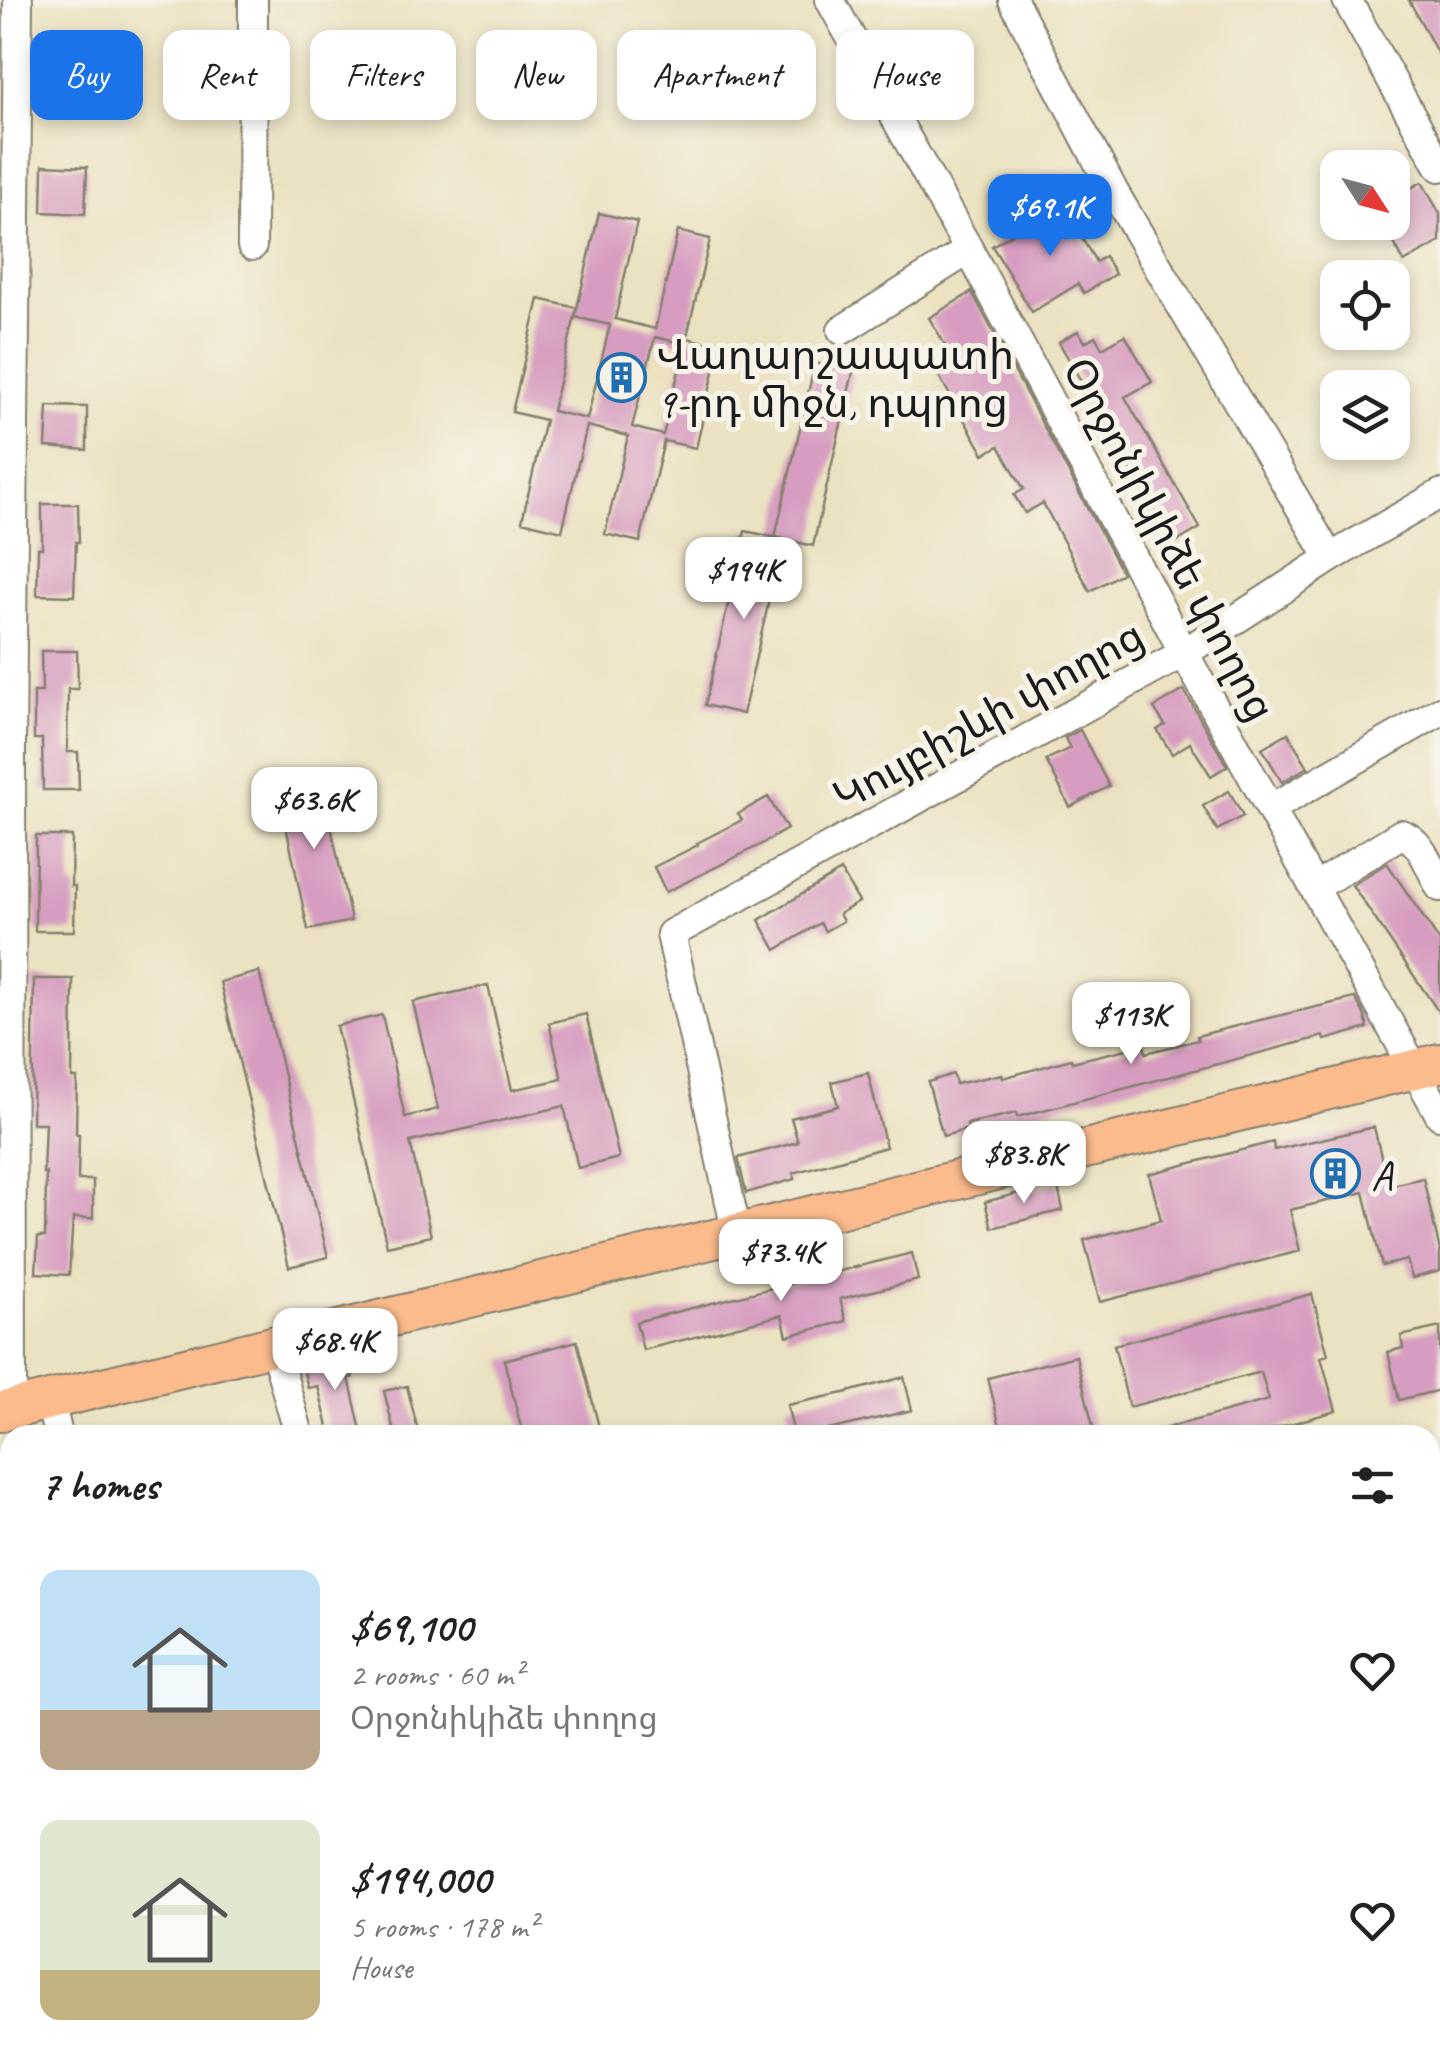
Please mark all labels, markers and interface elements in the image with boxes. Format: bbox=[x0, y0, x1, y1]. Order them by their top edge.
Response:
chip: Buy bbox=[30, 30, 143, 120]
chip: Rent bbox=[163, 30, 290, 120]
chip: Filters bbox=[310, 30, 456, 120]
chip: New bbox=[476, 30, 597, 120]
chip: Apartment bbox=[617, 30, 816, 120]
chip: House bbox=[836, 30, 974, 120]
north arrow bbox=[1320, 150, 1410, 240]
map controls bbox=[1320, 150, 1410, 460]
pin: $69.1K bbox=[969, 174, 1131, 259]
text: $69.1K bbox=[1010, 186, 1090, 227]
button: locate bbox=[1320, 260, 1410, 350]
place label: Վաղարշապատի 9-րդ միջն, դպրոց bbox=[656, 329, 1014, 430]
street label: Օրջոնիկիձե փողոց bbox=[1051, 349, 1287, 730]
building icon: Վաղարշապատի 9-րդ միջն, դպրոց bbox=[595, 352, 647, 404]
button: layers bbox=[1320, 370, 1410, 460]
pin: $194K bbox=[674, 537, 814, 622]
text: $194K bbox=[707, 549, 781, 590]
street label: Կույբիշևի փողոց bbox=[824, 609, 1153, 824]
pin: $63.6K bbox=[233, 767, 395, 852]
text: $63.6K bbox=[273, 779, 355, 820]
pin: $113K bbox=[1061, 982, 1201, 1067]
text: $113K bbox=[1094, 994, 1168, 1035]
pin: $83.8K bbox=[943, 1121, 1105, 1206]
text: $83.8K bbox=[984, 1133, 1064, 1174]
building icon: A bbox=[1310, 1148, 1362, 1200]
place label: A bbox=[1371, 1149, 1394, 1202]
pin: $73.4K bbox=[700, 1219, 862, 1304]
text: $73.4K bbox=[741, 1231, 821, 1272]
pin: $68.4K bbox=[254, 1308, 416, 1393]
text: $68.4K bbox=[295, 1320, 375, 1361]
icon: filters bbox=[1345, 1458, 1400, 1513]
text: 7 homes bbox=[40, 1459, 158, 1512]
text: $69,100 bbox=[350, 1601, 472, 1654]
icon: home bbox=[120, 1610, 240, 1730]
icon: heart bbox=[1345, 1643, 1400, 1698]
text: 2 rooms · 60 m² bbox=[350, 1654, 523, 1695]
text: Օրջոնիկիձե փողոց bbox=[350, 1698, 658, 1739]
text: $194,000 bbox=[350, 1853, 490, 1906]
icon: home bbox=[120, 1860, 240, 1980]
icon: heart bbox=[1345, 1893, 1400, 1948]
text: 5 rooms · 178 m² bbox=[350, 1906, 537, 1947]
text: House bbox=[350, 1947, 412, 1988]

